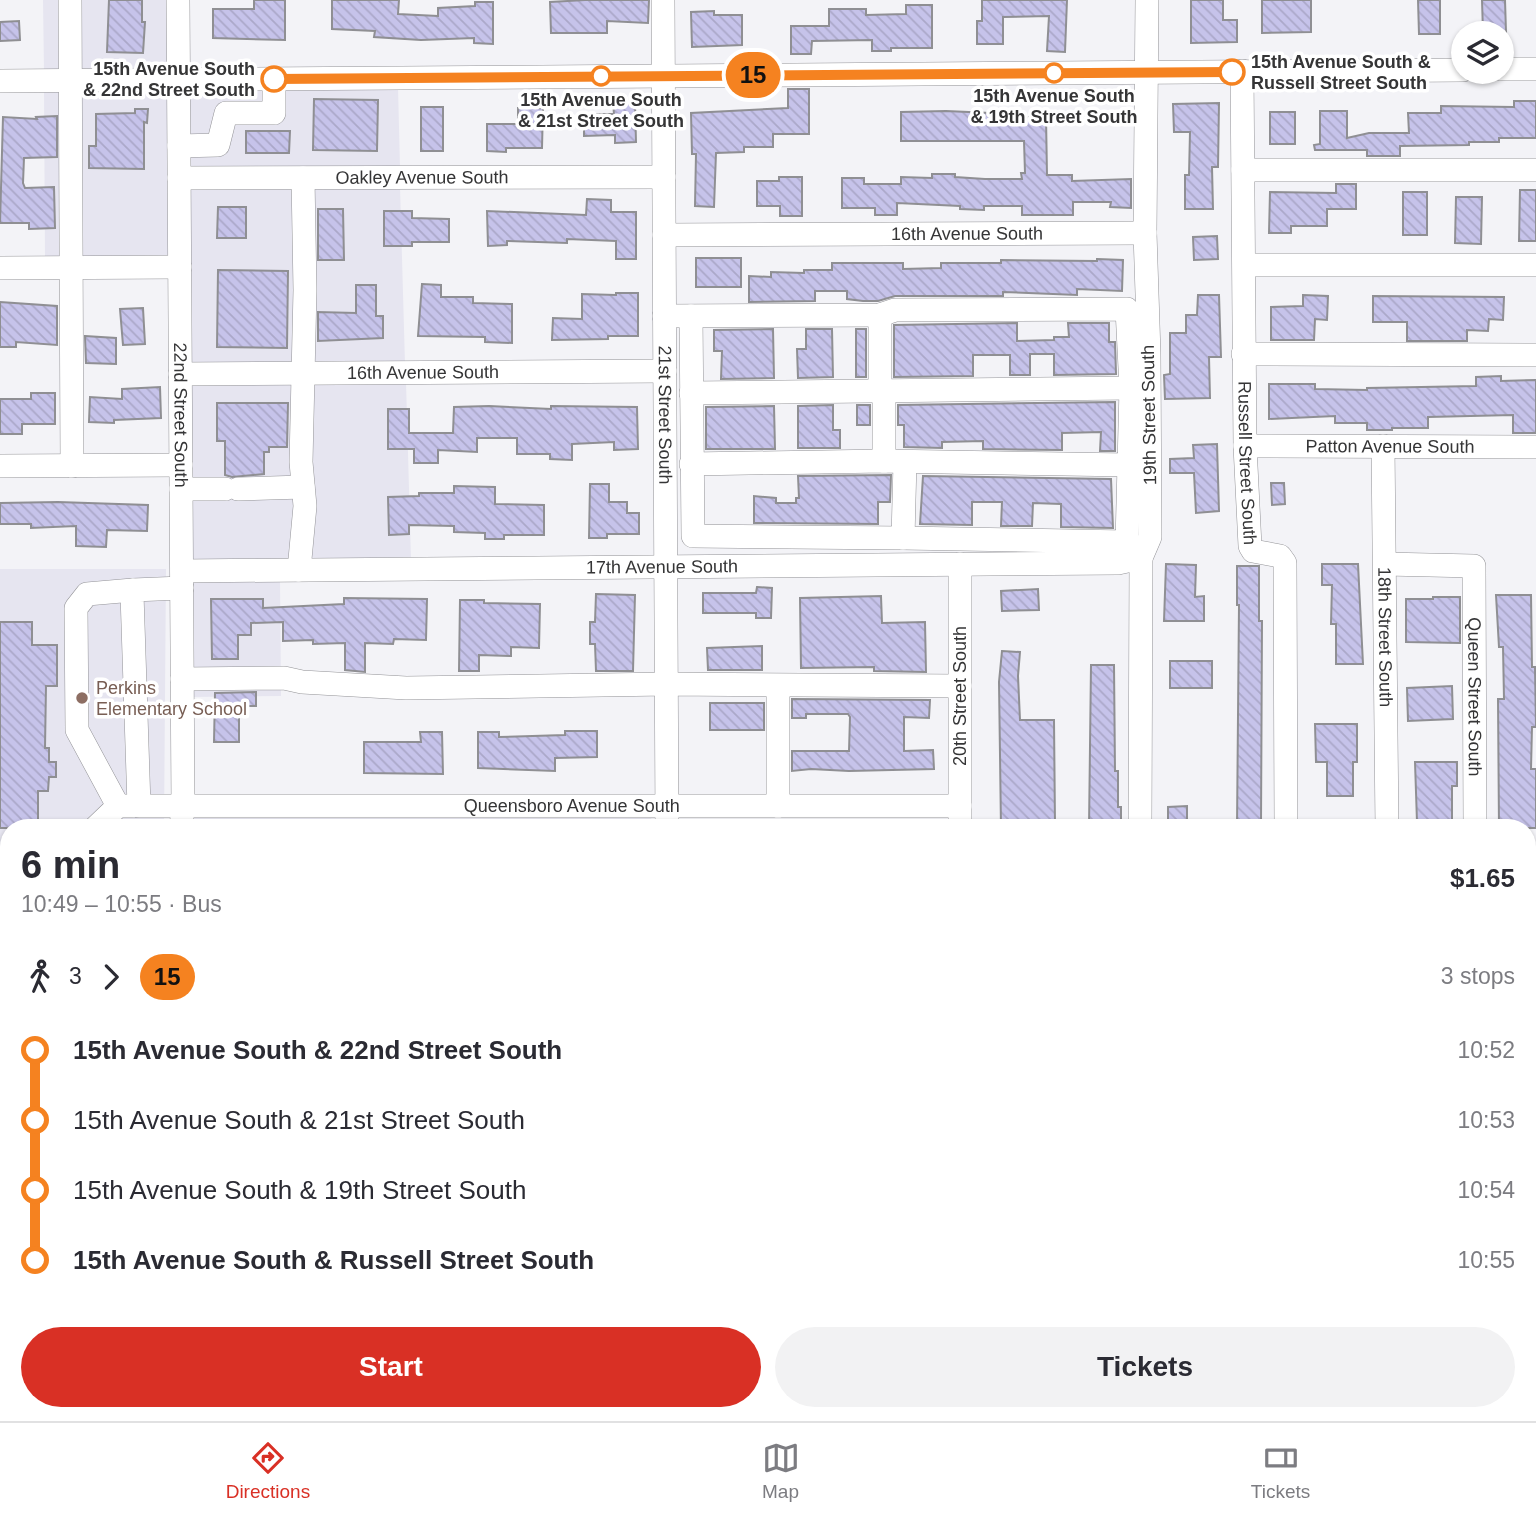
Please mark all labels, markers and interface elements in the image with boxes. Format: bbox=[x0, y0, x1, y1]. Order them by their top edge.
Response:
map controls bbox=[1451, 21, 1514, 84]
button: layers bbox=[1451, 21, 1514, 84]
line badge: 15 bbox=[722, 52, 784, 98]
place label: 15th Avenue South & Russell Street South bbox=[1251, 52, 1431, 93]
place label: 15th Avenue South & 22nd Street South bbox=[83, 59, 255, 100]
marker: 15th Avenue South & Russell Street South bbox=[1219, 59, 1245, 85]
text: 15 bbox=[740, 61, 766, 88]
marker: 15th Avenue South & 19th Street South bbox=[1044, 63, 1064, 83]
marker: 15th Avenue South & 22nd Street South bbox=[261, 66, 287, 92]
marker: 15th Avenue South & 21st Street South bbox=[591, 66, 611, 86]
place label: 15th Avenue South & 19th Street South bbox=[970, 86, 1138, 127]
place label: 15th Avenue South & 21st Street South bbox=[518, 90, 684, 131]
street label: Oakley Avenue South bbox=[336, 167, 508, 188]
street label: 16th Avenue South bbox=[891, 223, 1043, 244]
street label: 22nd Street South bbox=[170, 342, 191, 488]
street label: 21st Street South bbox=[655, 345, 675, 485]
street label: 19th Street South bbox=[1138, 345, 1160, 485]
street label: 16th Avenue South bbox=[347, 362, 499, 383]
street label: Russell Street South bbox=[1234, 381, 1260, 545]
street label: Patton Avenue South bbox=[1305, 436, 1475, 457]
street label: 17th Avenue South bbox=[586, 556, 738, 578]
street label: 18th Street South bbox=[1374, 567, 1396, 707]
street label: Queen Street South bbox=[1464, 617, 1485, 777]
street label: 20th Street South bbox=[950, 626, 970, 766]
place label: Perkins Elementary School bbox=[96, 678, 247, 719]
marker: Perkins Elementary School bbox=[74, 690, 90, 706]
street label: Queensboro Avenue South bbox=[464, 796, 680, 816]
text: 6 min bbox=[21, 844, 120, 886]
text: $1.65 bbox=[1450, 863, 1515, 893]
text: 10:49 – 10:55 · Bus bbox=[21, 891, 222, 917]
icon: walk bbox=[21, 958, 59, 996]
icon: forward bbox=[92, 958, 130, 996]
text: 3 bbox=[69, 963, 82, 989]
text: 15 bbox=[154, 963, 181, 990]
text: 3 stops bbox=[1441, 963, 1515, 989]
text: 15th Avenue South & 22nd Street South bbox=[73, 1035, 562, 1065]
text: 10:52 bbox=[1457, 1037, 1515, 1063]
text: 15th Avenue South & 21st Street South bbox=[73, 1105, 525, 1135]
text: 10:53 bbox=[1457, 1107, 1515, 1133]
text: 15th Avenue South & 19th Street South bbox=[73, 1175, 526, 1205]
text: 10:54 bbox=[1457, 1177, 1515, 1203]
text: 15th Avenue South & Russell Street South bbox=[73, 1245, 594, 1275]
text: 10:55 bbox=[1457, 1247, 1515, 1273]
button: Start bbox=[21, 1327, 761, 1407]
button: Tickets bbox=[775, 1327, 1515, 1407]
tab: Directions bbox=[226, 1439, 310, 1503]
tab: Map bbox=[762, 1439, 800, 1503]
tab: Tickets bbox=[1251, 1439, 1310, 1503]

